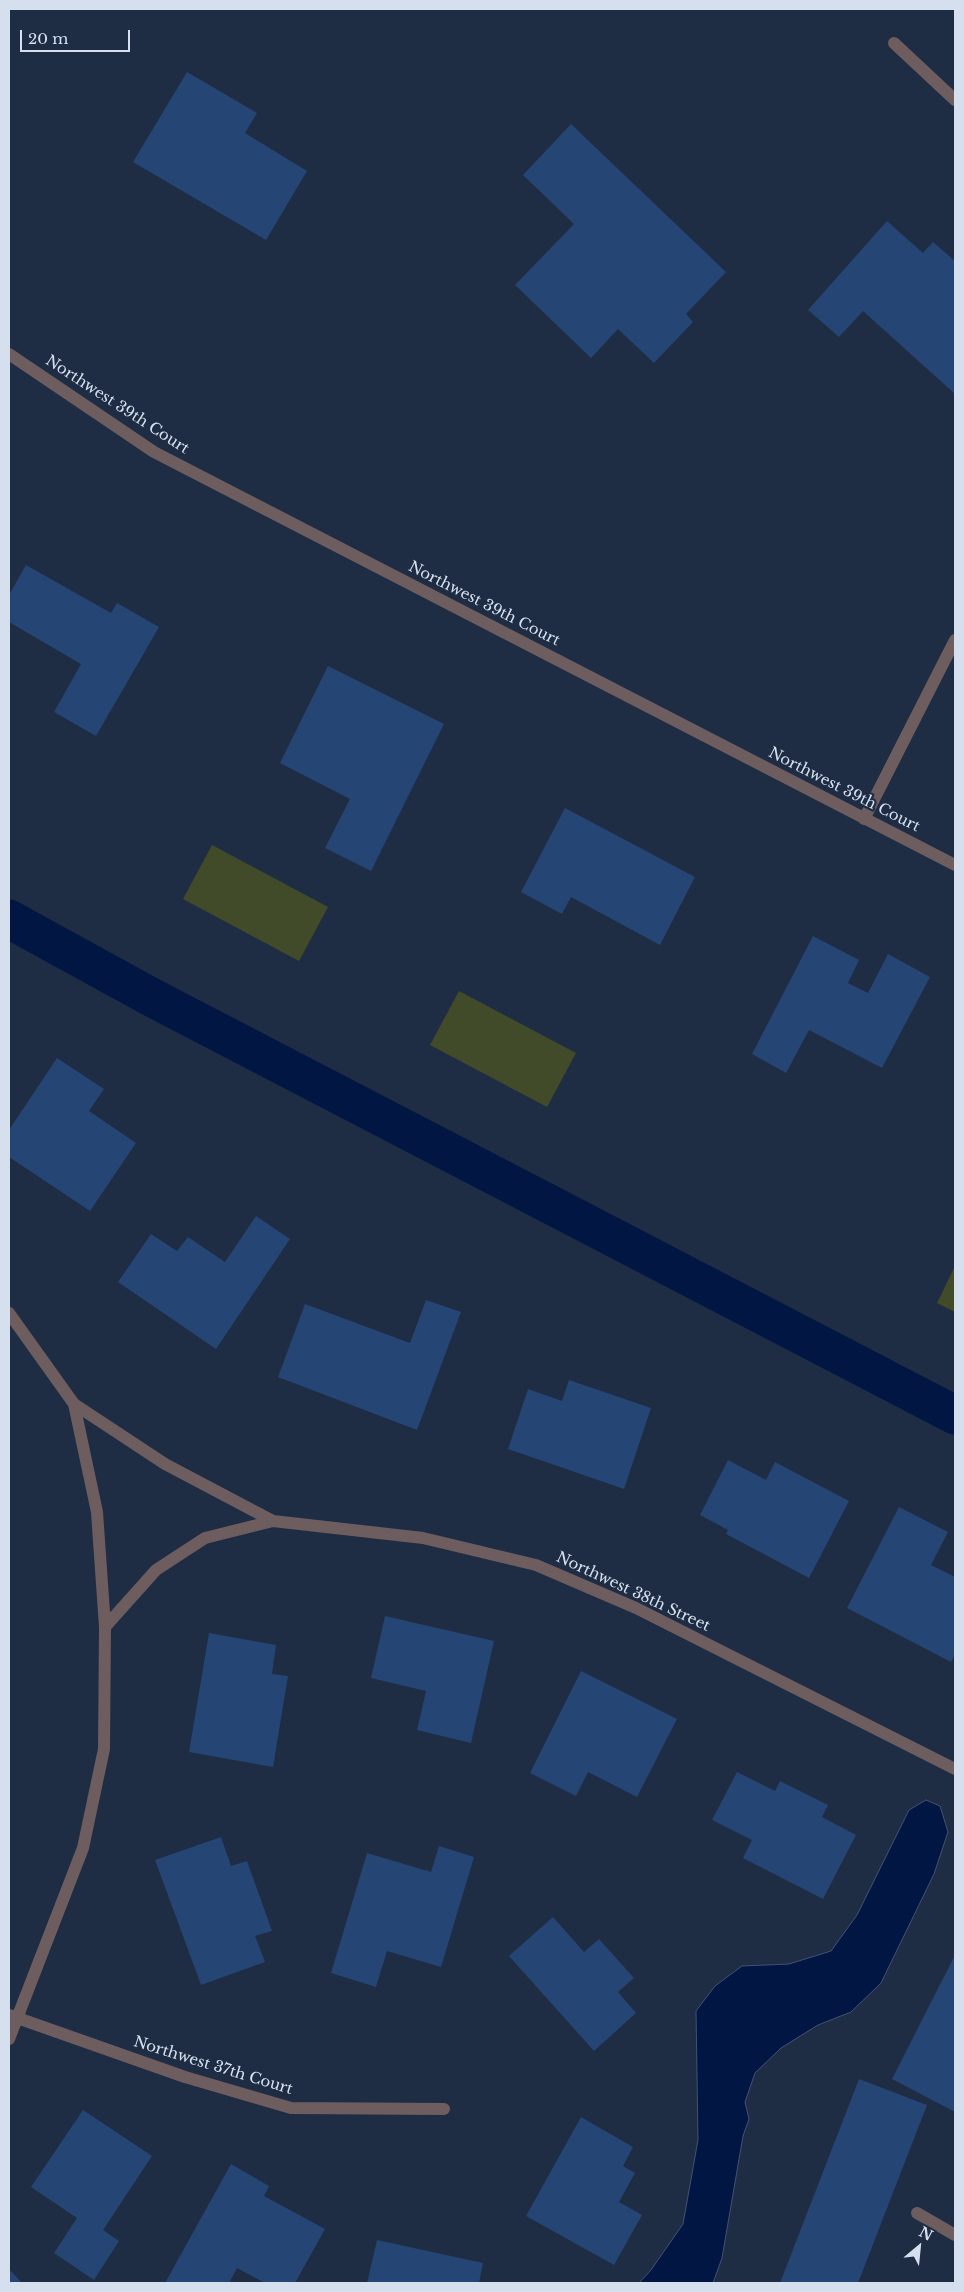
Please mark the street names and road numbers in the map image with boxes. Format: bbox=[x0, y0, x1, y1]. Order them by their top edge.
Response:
street label: Northwest 39th Court bbox=[42, 352, 192, 458]
street label: Northwest 39th Court bbox=[405, 558, 563, 650]
street label: Northwest 39th Court bbox=[765, 744, 923, 836]
street label: Northwest 38th Street bbox=[553, 1548, 713, 1636]
street label: Northwest 37th Court bbox=[131, 2033, 295, 2099]

